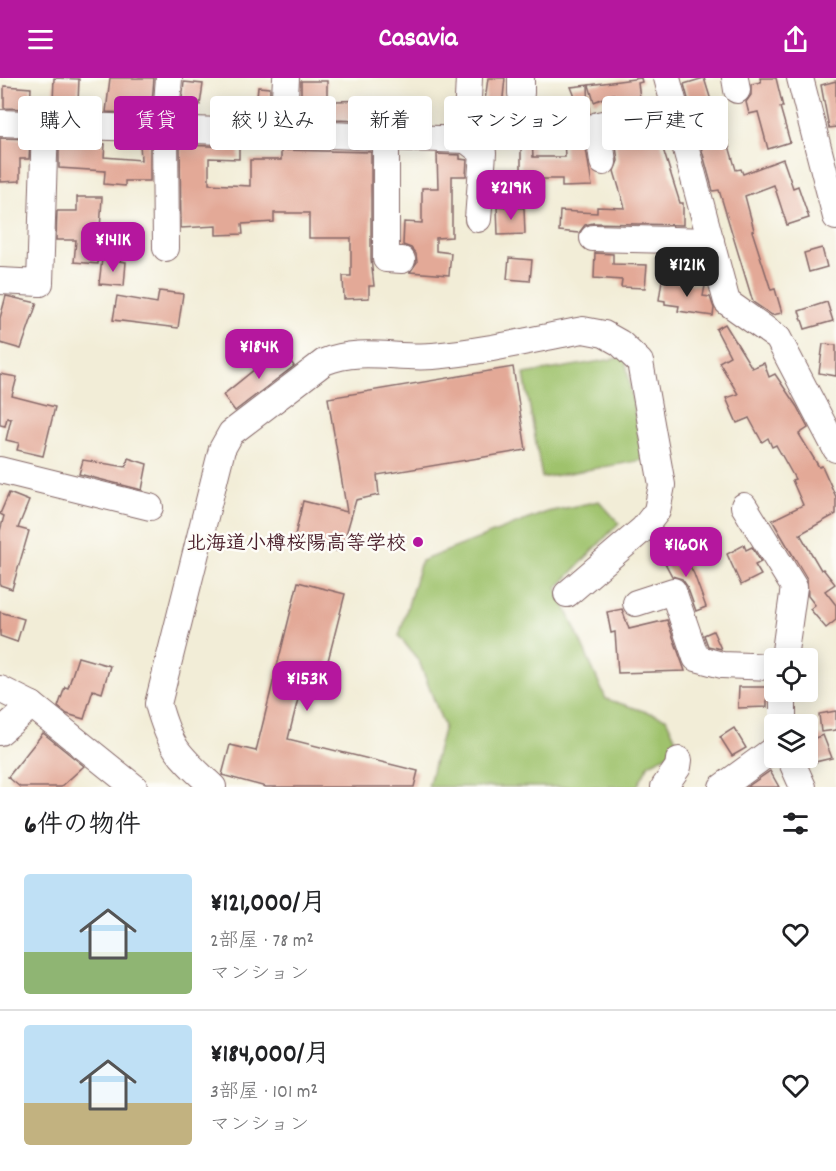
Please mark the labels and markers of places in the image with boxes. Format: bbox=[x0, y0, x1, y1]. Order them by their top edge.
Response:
pin: ¥219K bbox=[469, 170, 553, 221]
pin: ¥141K bbox=[71, 222, 155, 273]
pin: ¥121K bbox=[645, 247, 729, 298]
pin: ¥184K bbox=[217, 329, 301, 380]
pin: ¥160K bbox=[644, 527, 728, 578]
place label: 北海道小樽桜陽高等学校 bbox=[186, 531, 406, 559]
marker: 北海道小樽桜陽高等学校 bbox=[411, 535, 425, 549]
pin: ¥153K bbox=[265, 661, 349, 712]

